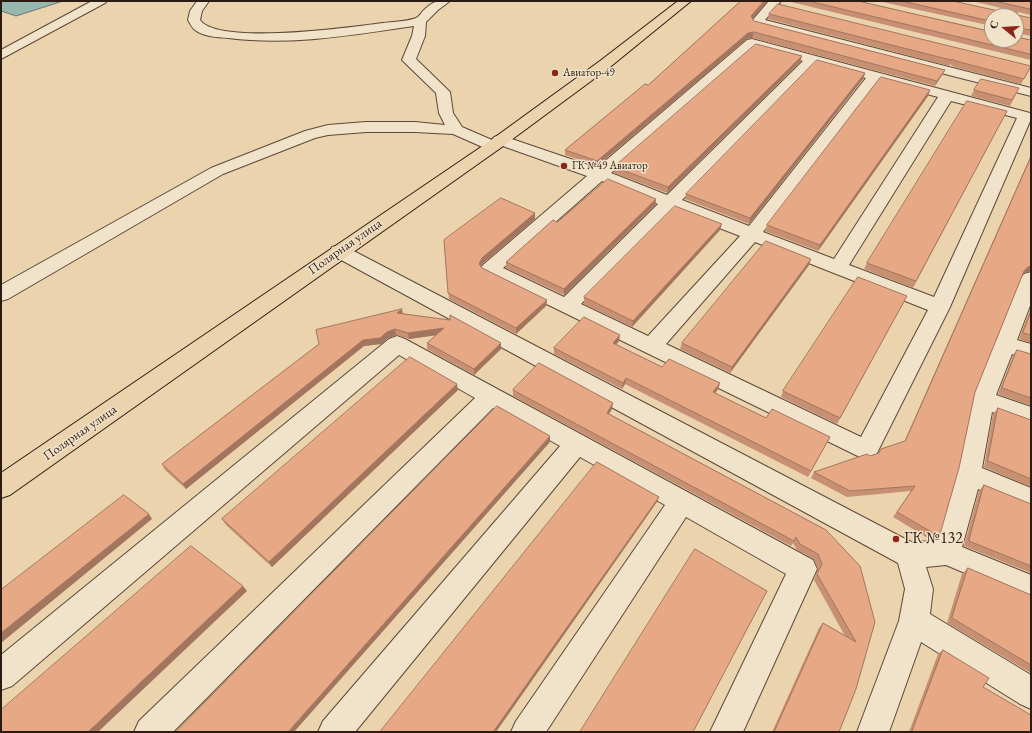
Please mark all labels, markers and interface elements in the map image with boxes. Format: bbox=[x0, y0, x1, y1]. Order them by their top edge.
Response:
north arrow bbox=[984, 8, 1024, 48]
text: С bbox=[986, 19, 1001, 30]
place label: Авиатор-49 bbox=[563, 66, 615, 80]
marker: Авиатор-49 bbox=[550, 68, 560, 78]
place label: ГК №49 Авиатор bbox=[572, 159, 648, 173]
marker: ГК №49 Авиатор bbox=[559, 161, 569, 171]
street label: Полярная улица bbox=[305, 216, 385, 278]
street label: Полярная улица bbox=[40, 402, 120, 464]
place label: ГК №132 bbox=[904, 529, 963, 549]
marker: ГК №132 bbox=[891, 534, 901, 544]

